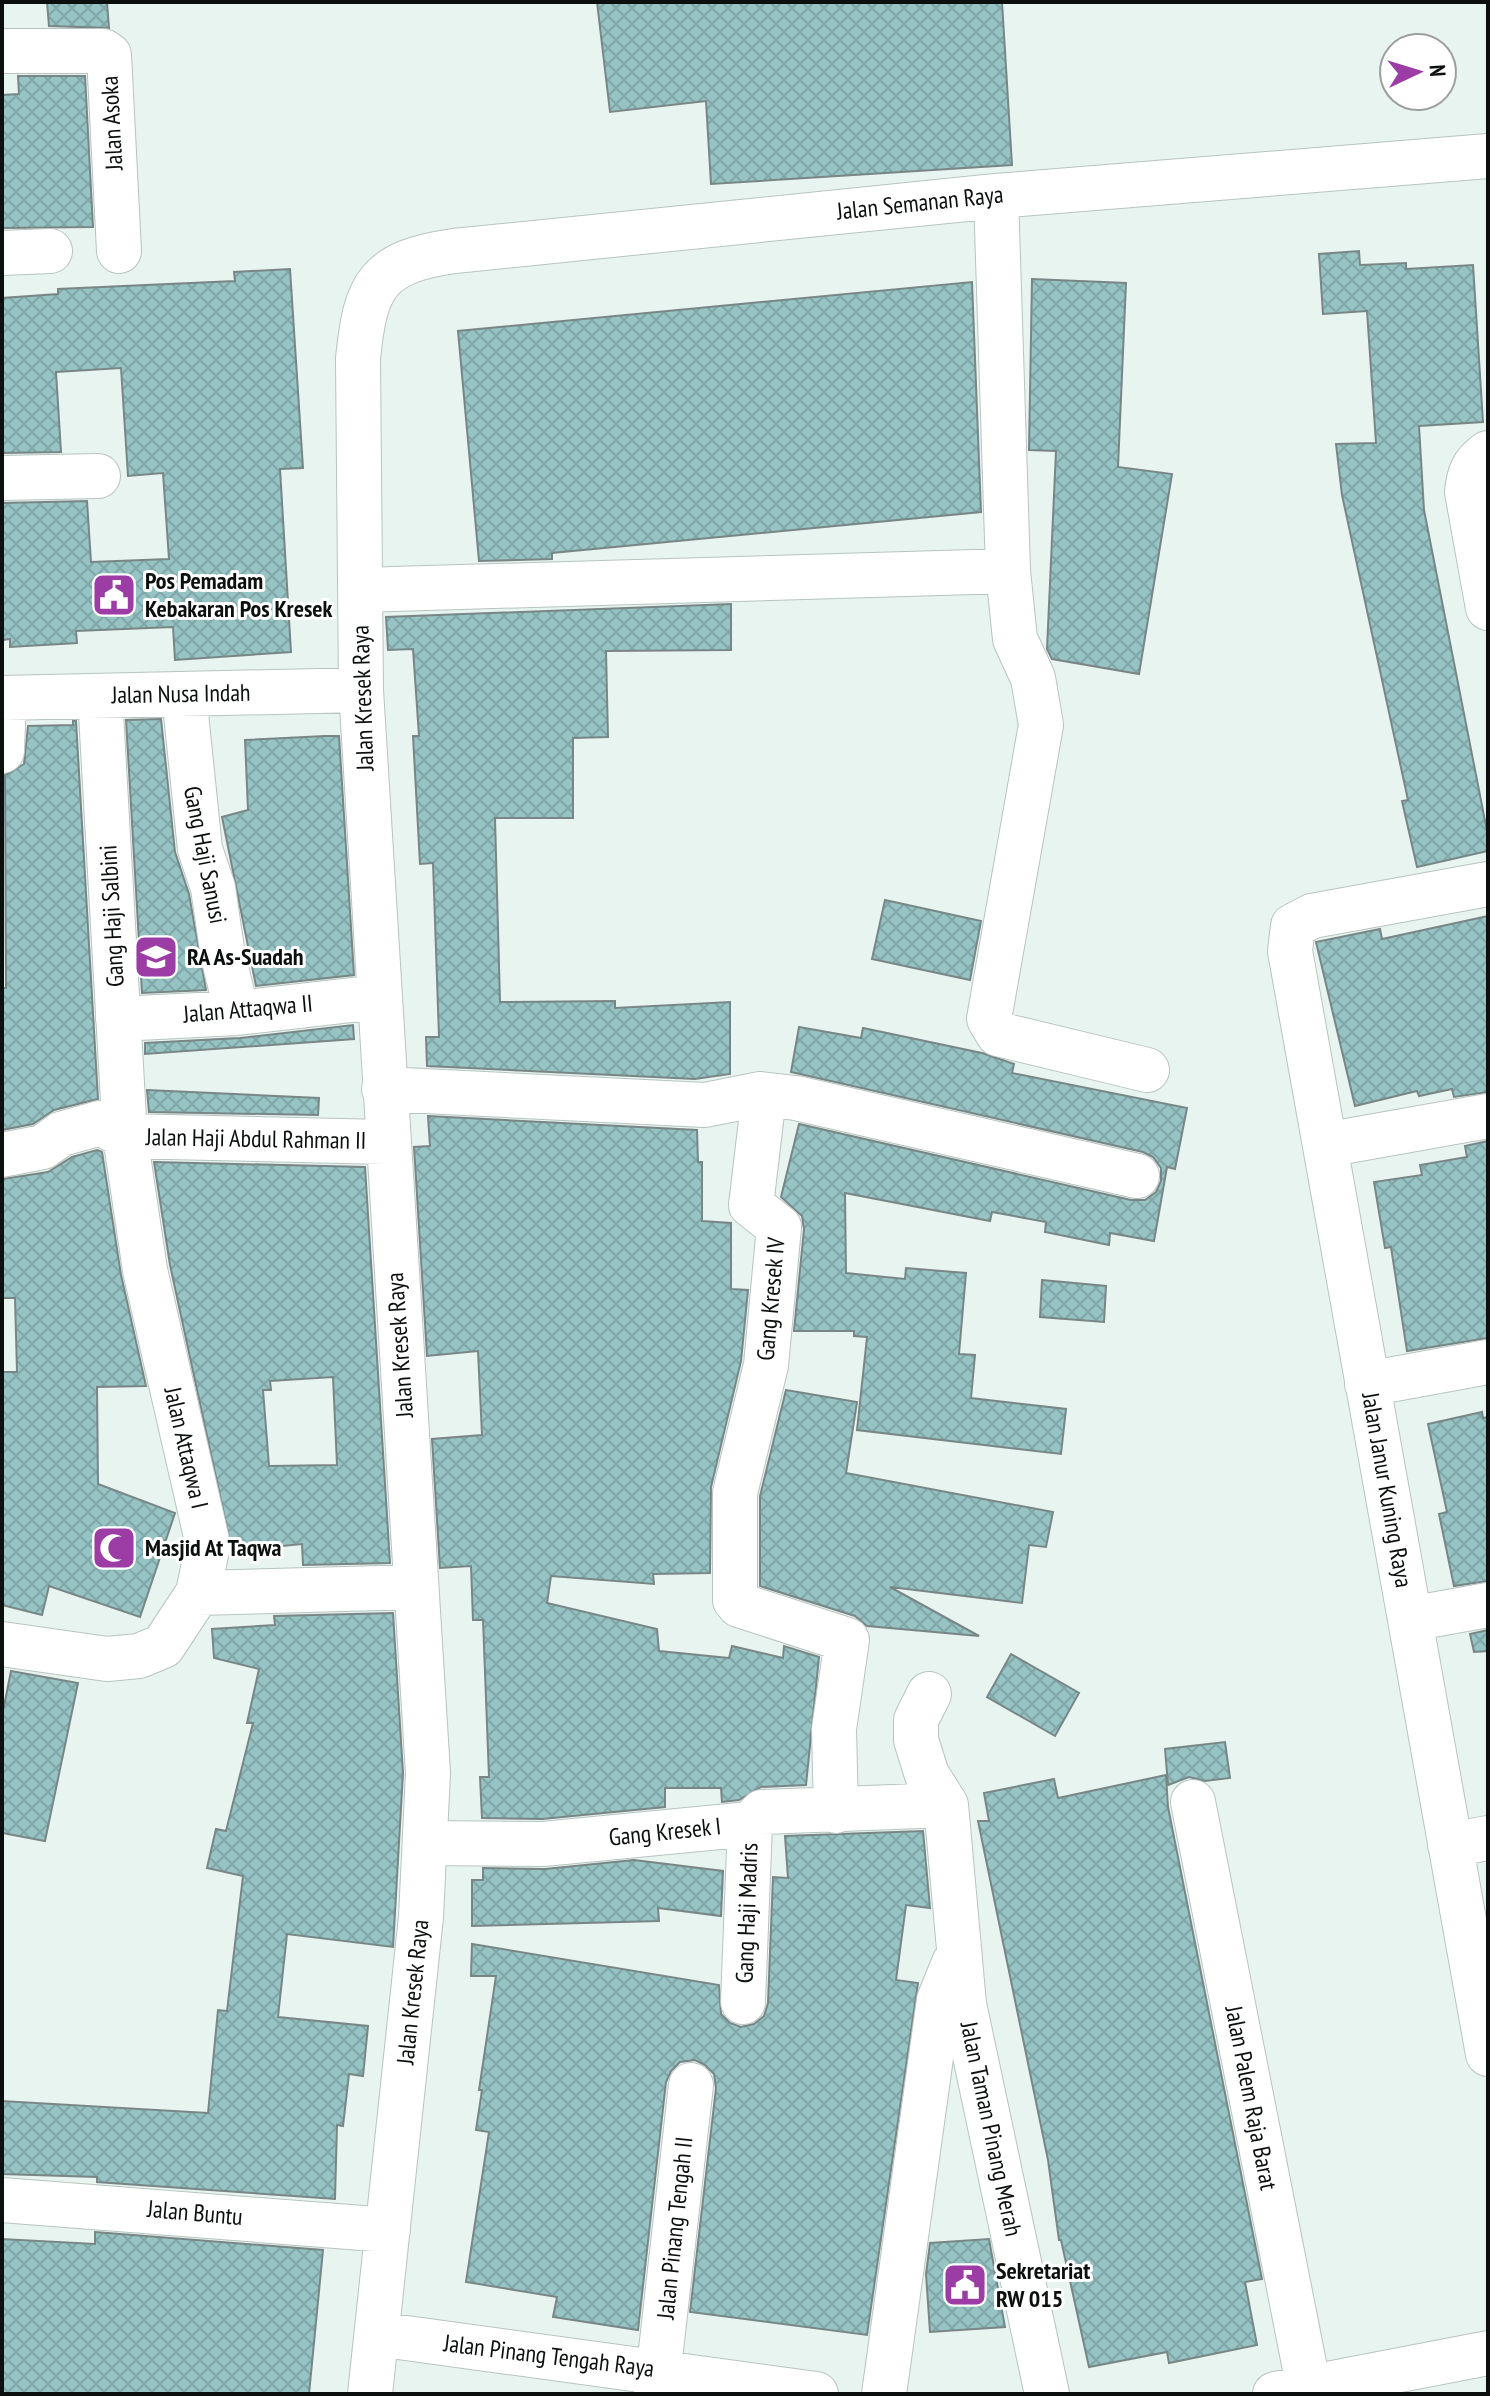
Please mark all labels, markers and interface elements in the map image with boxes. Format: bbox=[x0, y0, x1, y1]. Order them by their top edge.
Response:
north arrow bbox=[1378, 32, 1458, 112]
text: N bbox=[1424, 64, 1452, 78]
street label: Jalan Asoka bbox=[94, 75, 129, 172]
street label: Jalan Semanan Raya bbox=[834, 178, 1005, 227]
place label: Pos Pemadam Kebakaran Pos Kresek bbox=[145, 565, 333, 624]
public building icon: Pos Pemadam Kebakaran Pos Kresek bbox=[90, 571, 138, 619]
street label: Jalan Kresek Raya bbox=[344, 625, 381, 772]
street label: Jalan Nusa Indah bbox=[110, 677, 251, 710]
street label: Gang Haji Sanusi bbox=[177, 783, 234, 926]
street label: Gang Haji Salbini bbox=[92, 844, 131, 988]
school or university icon: RA As-Suadah bbox=[132, 933, 180, 981]
place label: RA As-Suadah bbox=[187, 941, 304, 972]
street label: Jalan Attaqwa II bbox=[181, 987, 314, 1030]
street label: Jalan Haji Abdul Rahman II bbox=[145, 1121, 366, 1156]
street label: Gang Kresek IV bbox=[750, 1235, 791, 1362]
street label: Jalan Kresek Raya bbox=[379, 1271, 420, 1420]
street label: Jalan Attaqwa I bbox=[157, 1383, 216, 1512]
street label: Jalan Janur Kuning Raya bbox=[1355, 1389, 1420, 1590]
mosque icon: Masjid At Taqwa bbox=[90, 1524, 138, 1572]
place label: Masjid At Taqwa bbox=[145, 1532, 282, 1563]
street label: Gang Kresek I bbox=[607, 1810, 723, 1853]
street label: Gang Haji Madris bbox=[729, 1842, 764, 1984]
street label: Jalan Kresek Raya bbox=[389, 1918, 436, 2067]
street label: Jalan Palem Raja Barat bbox=[1218, 2002, 1285, 2193]
street label: Jalan Taman Pinang Merah bbox=[953, 2018, 1029, 2239]
street label: Jalan Pinang Tengah II bbox=[649, 2135, 699, 2322]
street label: Jalan Buntu bbox=[145, 2193, 244, 2232]
place label: Sekretariat RW 015 bbox=[996, 2255, 1090, 2314]
public building icon: Sekretariat RW 015 bbox=[941, 2261, 989, 2309]
street label: Jalan Pinang Tengah Raya bbox=[441, 2327, 656, 2384]

